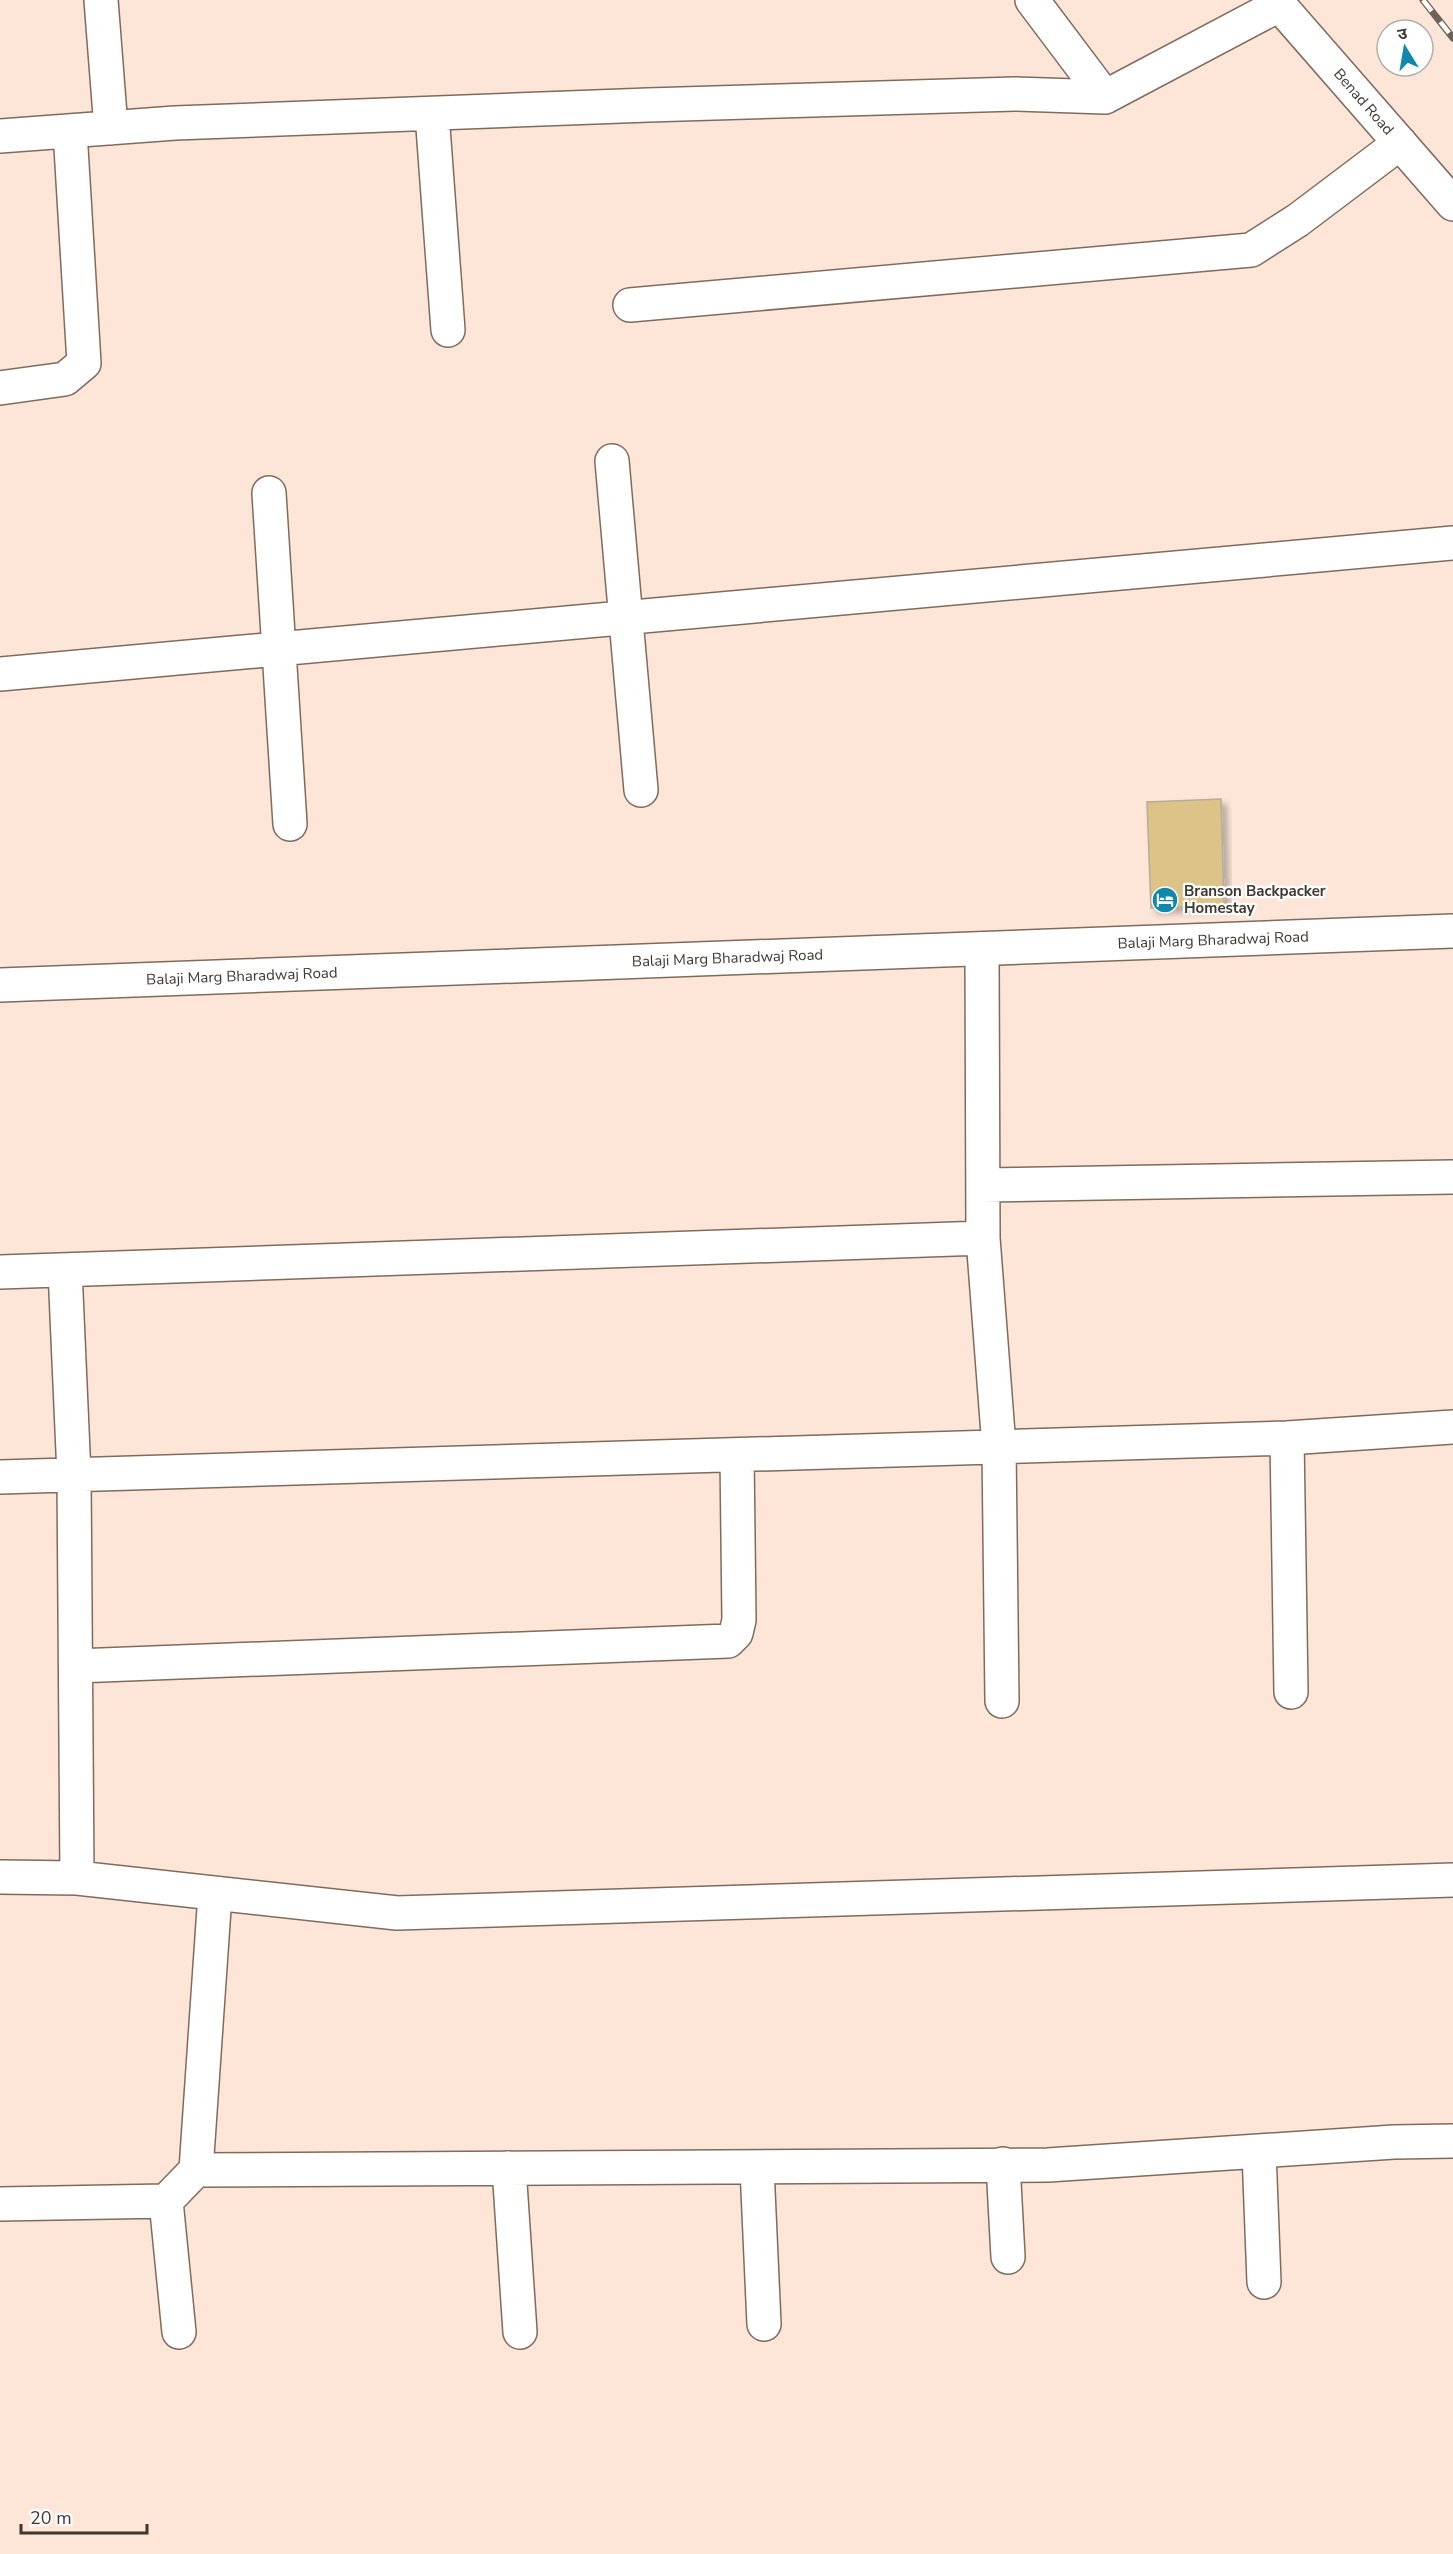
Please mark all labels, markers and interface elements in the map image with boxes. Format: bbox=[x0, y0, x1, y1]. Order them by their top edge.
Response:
north arrow bbox=[1375, 18, 1435, 78]
text: उ bbox=[1396, 22, 1410, 46]
street label: Benad Road bbox=[1329, 64, 1398, 139]
place label: Branson Backpacker Homestay bbox=[1184, 881, 1326, 918]
hotel icon: Branson Backpacker Homestay bbox=[1150, 885, 1180, 915]
street label: Balaji Marg Bharadwaj Road bbox=[1117, 926, 1309, 953]
street label: Balaji Marg Bharadwaj Road bbox=[631, 944, 824, 972]
street label: Balaji Marg Bharadwaj Road bbox=[146, 962, 338, 990]
scale bar bbox=[21, 2497, 147, 2535]
text: 20 m bbox=[30, 2506, 72, 2530]

